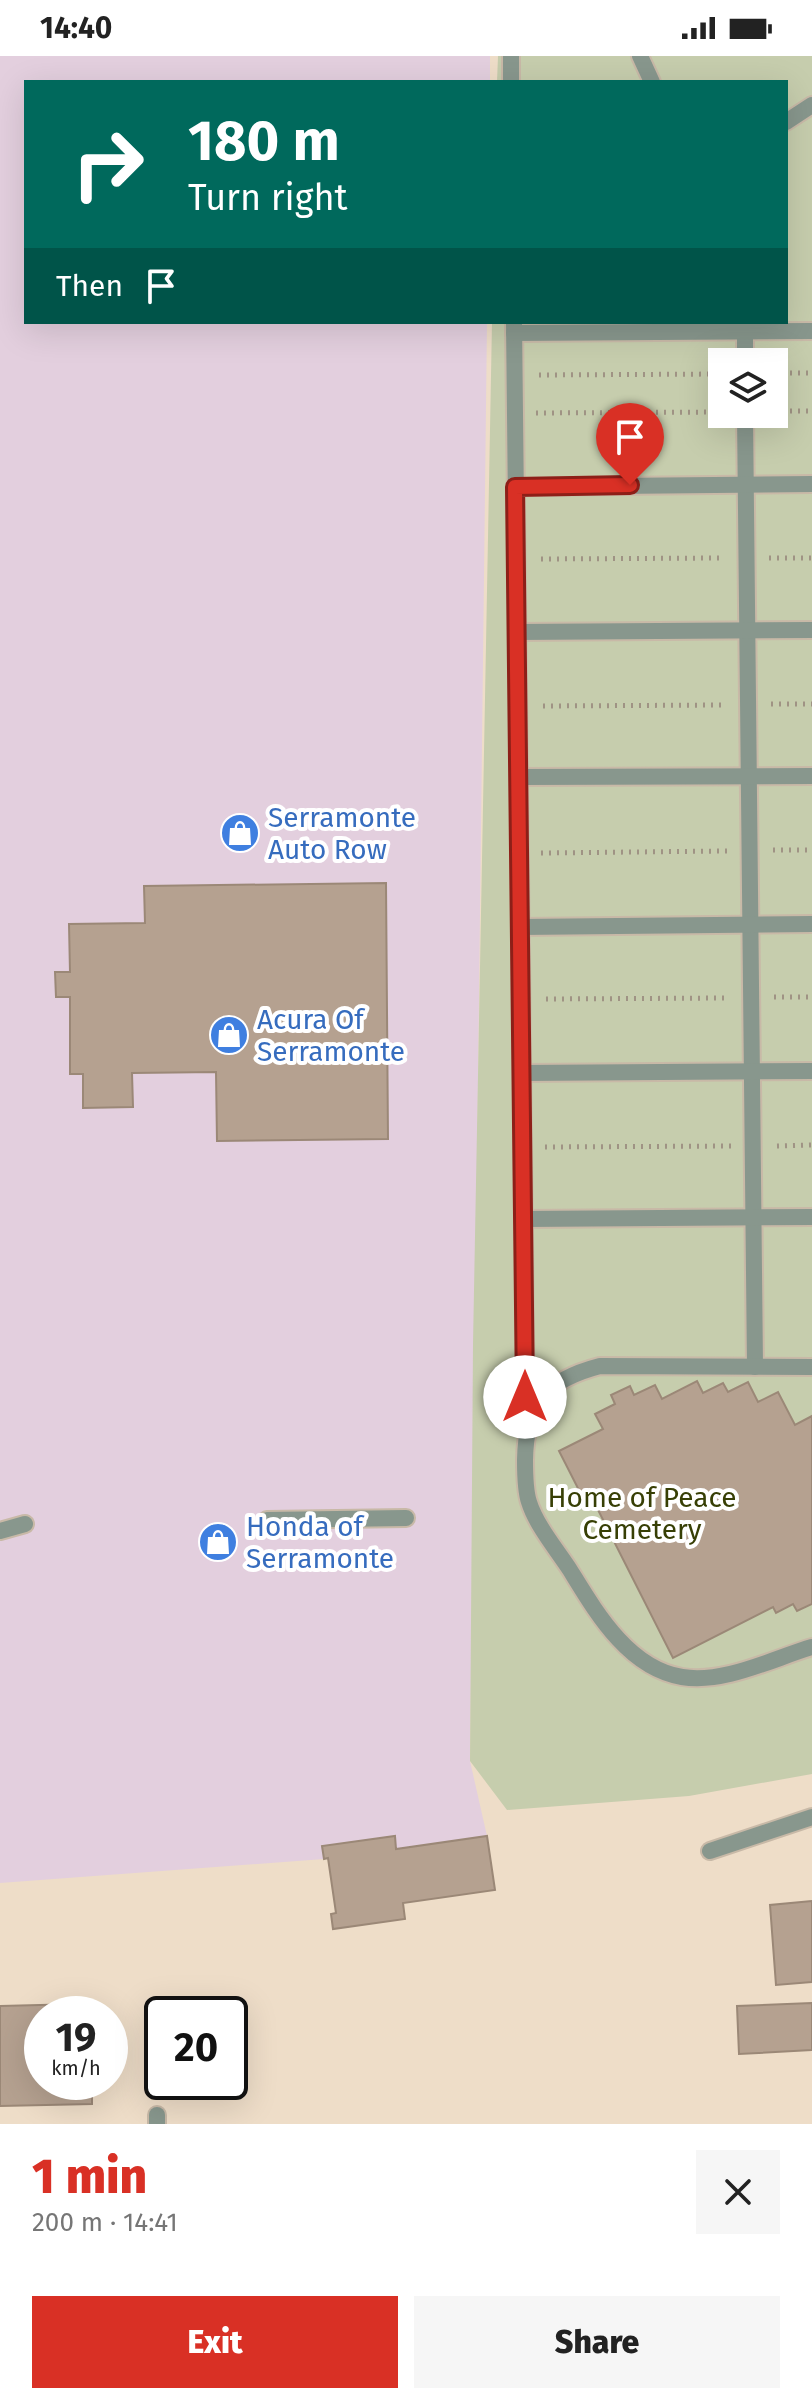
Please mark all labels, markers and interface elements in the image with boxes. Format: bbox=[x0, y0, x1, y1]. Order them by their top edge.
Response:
text: 14:40 bbox=[40, 10, 112, 46]
text: 180 m bbox=[188, 108, 340, 175]
icon: right bbox=[56, 112, 160, 216]
text: Turn right bbox=[188, 176, 348, 220]
icon: arrive bbox=[139, 264, 183, 308]
text: Then bbox=[56, 268, 123, 304]
map controls bbox=[708, 348, 788, 428]
button: layers bbox=[708, 348, 788, 428]
pin bbox=[596, 403, 664, 485]
icon: arrive bbox=[608, 415, 652, 459]
place label: Serramonte Auto Row bbox=[268, 801, 416, 866]
shop icon: Serramonte Auto Row bbox=[219, 812, 261, 854]
place label: Acura Of Serramonte bbox=[257, 1003, 405, 1068]
shop icon: Acura Of Serramonte bbox=[208, 1014, 250, 1056]
position arrow bbox=[483, 1355, 567, 1439]
park label: Home of Peace Cemetery bbox=[548, 1481, 736, 1546]
place label: Honda of Serramonte bbox=[246, 1510, 394, 1575]
shop icon: Honda of Serramonte bbox=[197, 1521, 239, 1563]
speed limit sign: 20 bbox=[144, 1996, 248, 2100]
text: 19 bbox=[56, 2014, 96, 2062]
text: km/h bbox=[51, 2056, 101, 2080]
text: 1 min bbox=[32, 2148, 147, 2206]
button: close bbox=[696, 2150, 780, 2234]
text: 200 m · 14:41 bbox=[32, 2207, 178, 2238]
button: Exit bbox=[32, 2296, 398, 2388]
button: Share bbox=[414, 2296, 780, 2388]

